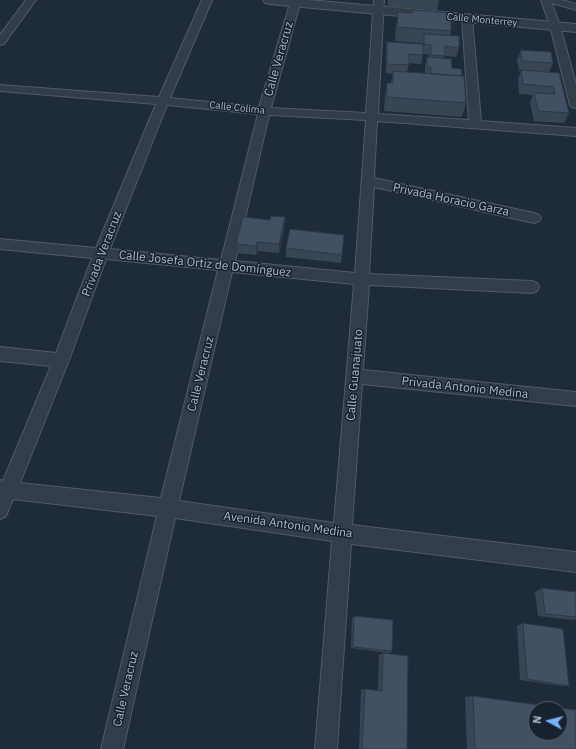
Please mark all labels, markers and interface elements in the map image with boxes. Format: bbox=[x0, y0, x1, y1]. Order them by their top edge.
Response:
street label: Calle Monterrey bbox=[446, 11, 518, 29]
street label: Calle Veracruz bbox=[261, 20, 297, 98]
street label: Calle Colima bbox=[209, 99, 265, 117]
street label: Privada Horacio Garza bbox=[391, 181, 511, 219]
street label: Privada Veracruz bbox=[79, 209, 125, 299]
street label: Calle Josefa Ortiz de Domínguez bbox=[118, 248, 292, 280]
street label: Calle Guanajuato bbox=[344, 329, 366, 421]
street label: Calle Veracruz bbox=[185, 335, 217, 413]
street label: Privada Antonio Medina bbox=[401, 374, 529, 402]
street label: Avenida Antonio Medina bbox=[223, 509, 353, 541]
street label: Calle Veracruz bbox=[110, 650, 142, 728]
north arrow bbox=[528, 701, 568, 741]
text: N bbox=[530, 715, 545, 724]

